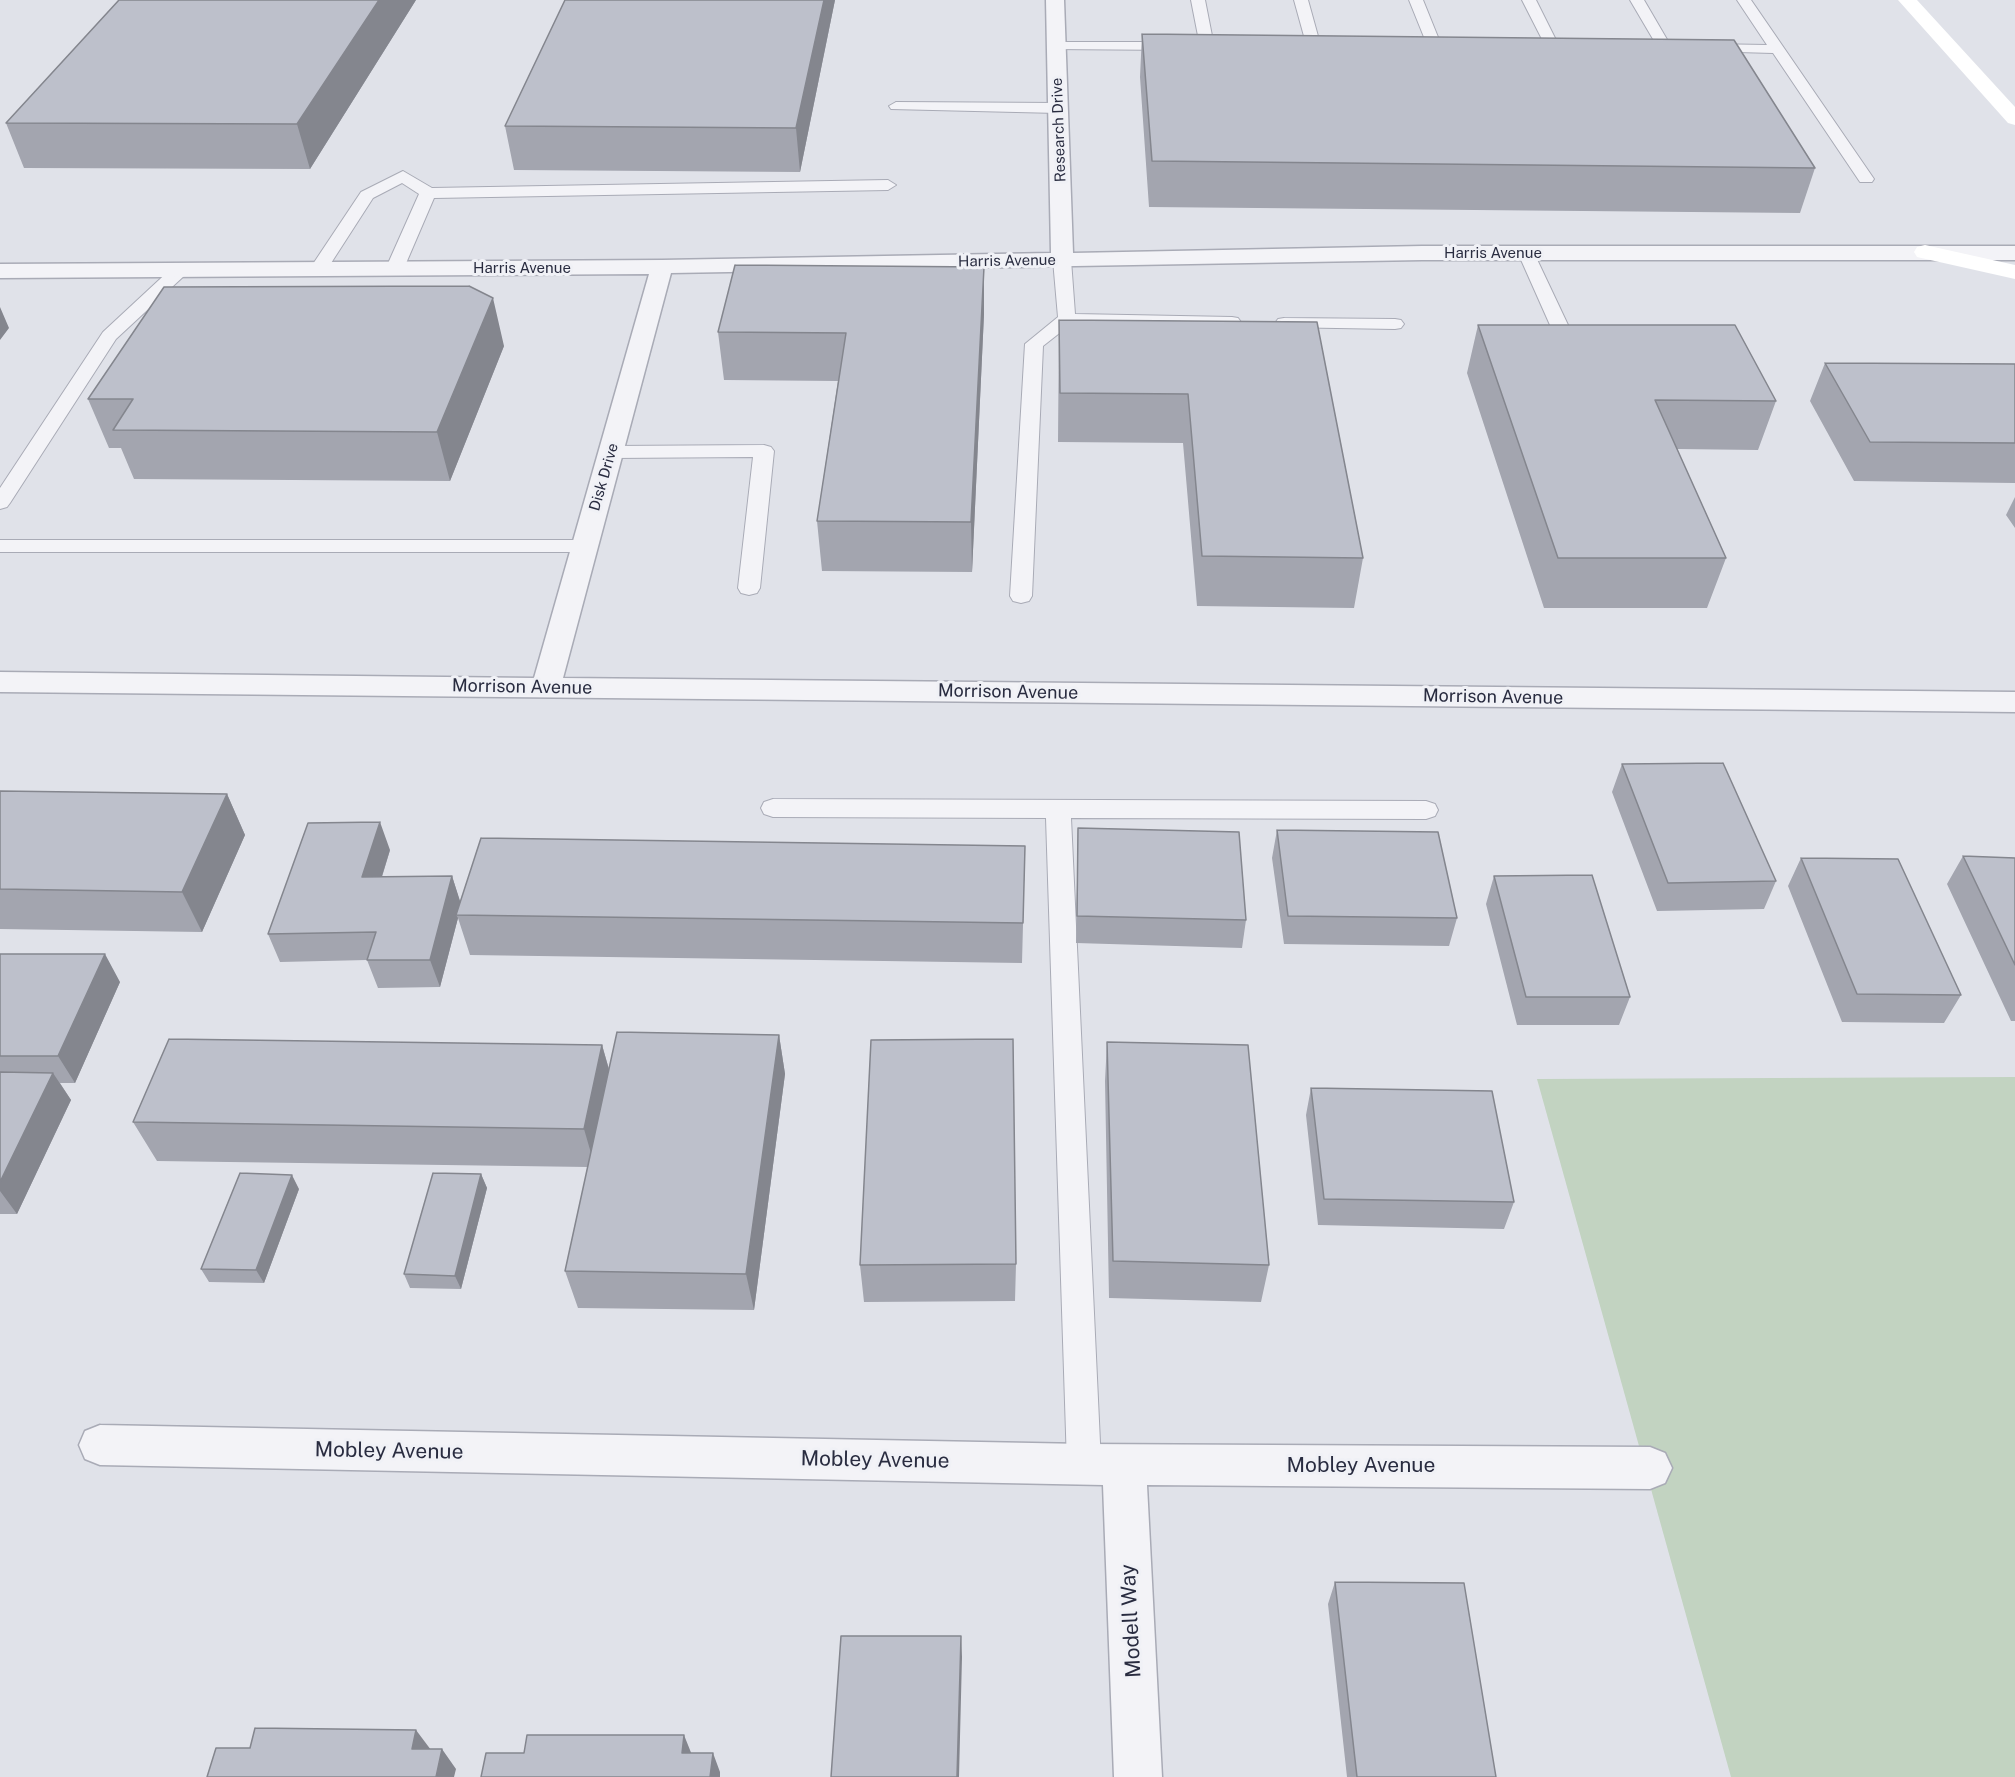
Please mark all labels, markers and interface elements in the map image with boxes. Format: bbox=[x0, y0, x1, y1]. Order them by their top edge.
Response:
street label: Research Drive bbox=[1048, 77, 1070, 183]
street label: Harris Avenue bbox=[1444, 244, 1542, 262]
street label: Harris Avenue bbox=[958, 251, 1056, 271]
street label: Harris Avenue bbox=[473, 259, 571, 277]
street label: Disk Drive bbox=[586, 441, 622, 513]
street label: Morrison Avenue bbox=[452, 675, 592, 699]
street label: Morrison Avenue bbox=[938, 680, 1078, 704]
street label: Morrison Avenue bbox=[1423, 685, 1563, 709]
street label: Mobley Avenue bbox=[314, 1437, 464, 1465]
street label: Mobley Avenue bbox=[800, 1446, 950, 1474]
street label: Mobley Avenue bbox=[1287, 1453, 1435, 1479]
street label: Modell Way bbox=[1115, 1563, 1147, 1679]

